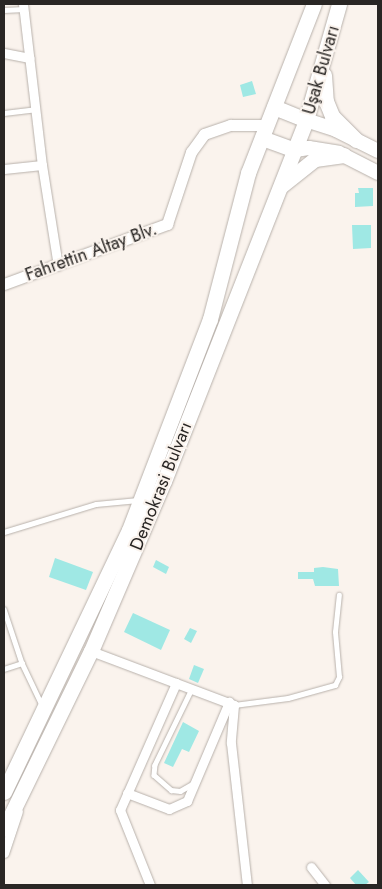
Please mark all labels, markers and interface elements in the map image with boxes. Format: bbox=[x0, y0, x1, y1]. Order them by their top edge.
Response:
street label: Uşak Bulvarı bbox=[298, 23, 344, 117]
street label: Fahrettin Altay Blv. bbox=[22, 218, 160, 286]
street label: Demokrasi Bulvarı bbox=[125, 419, 197, 553]

